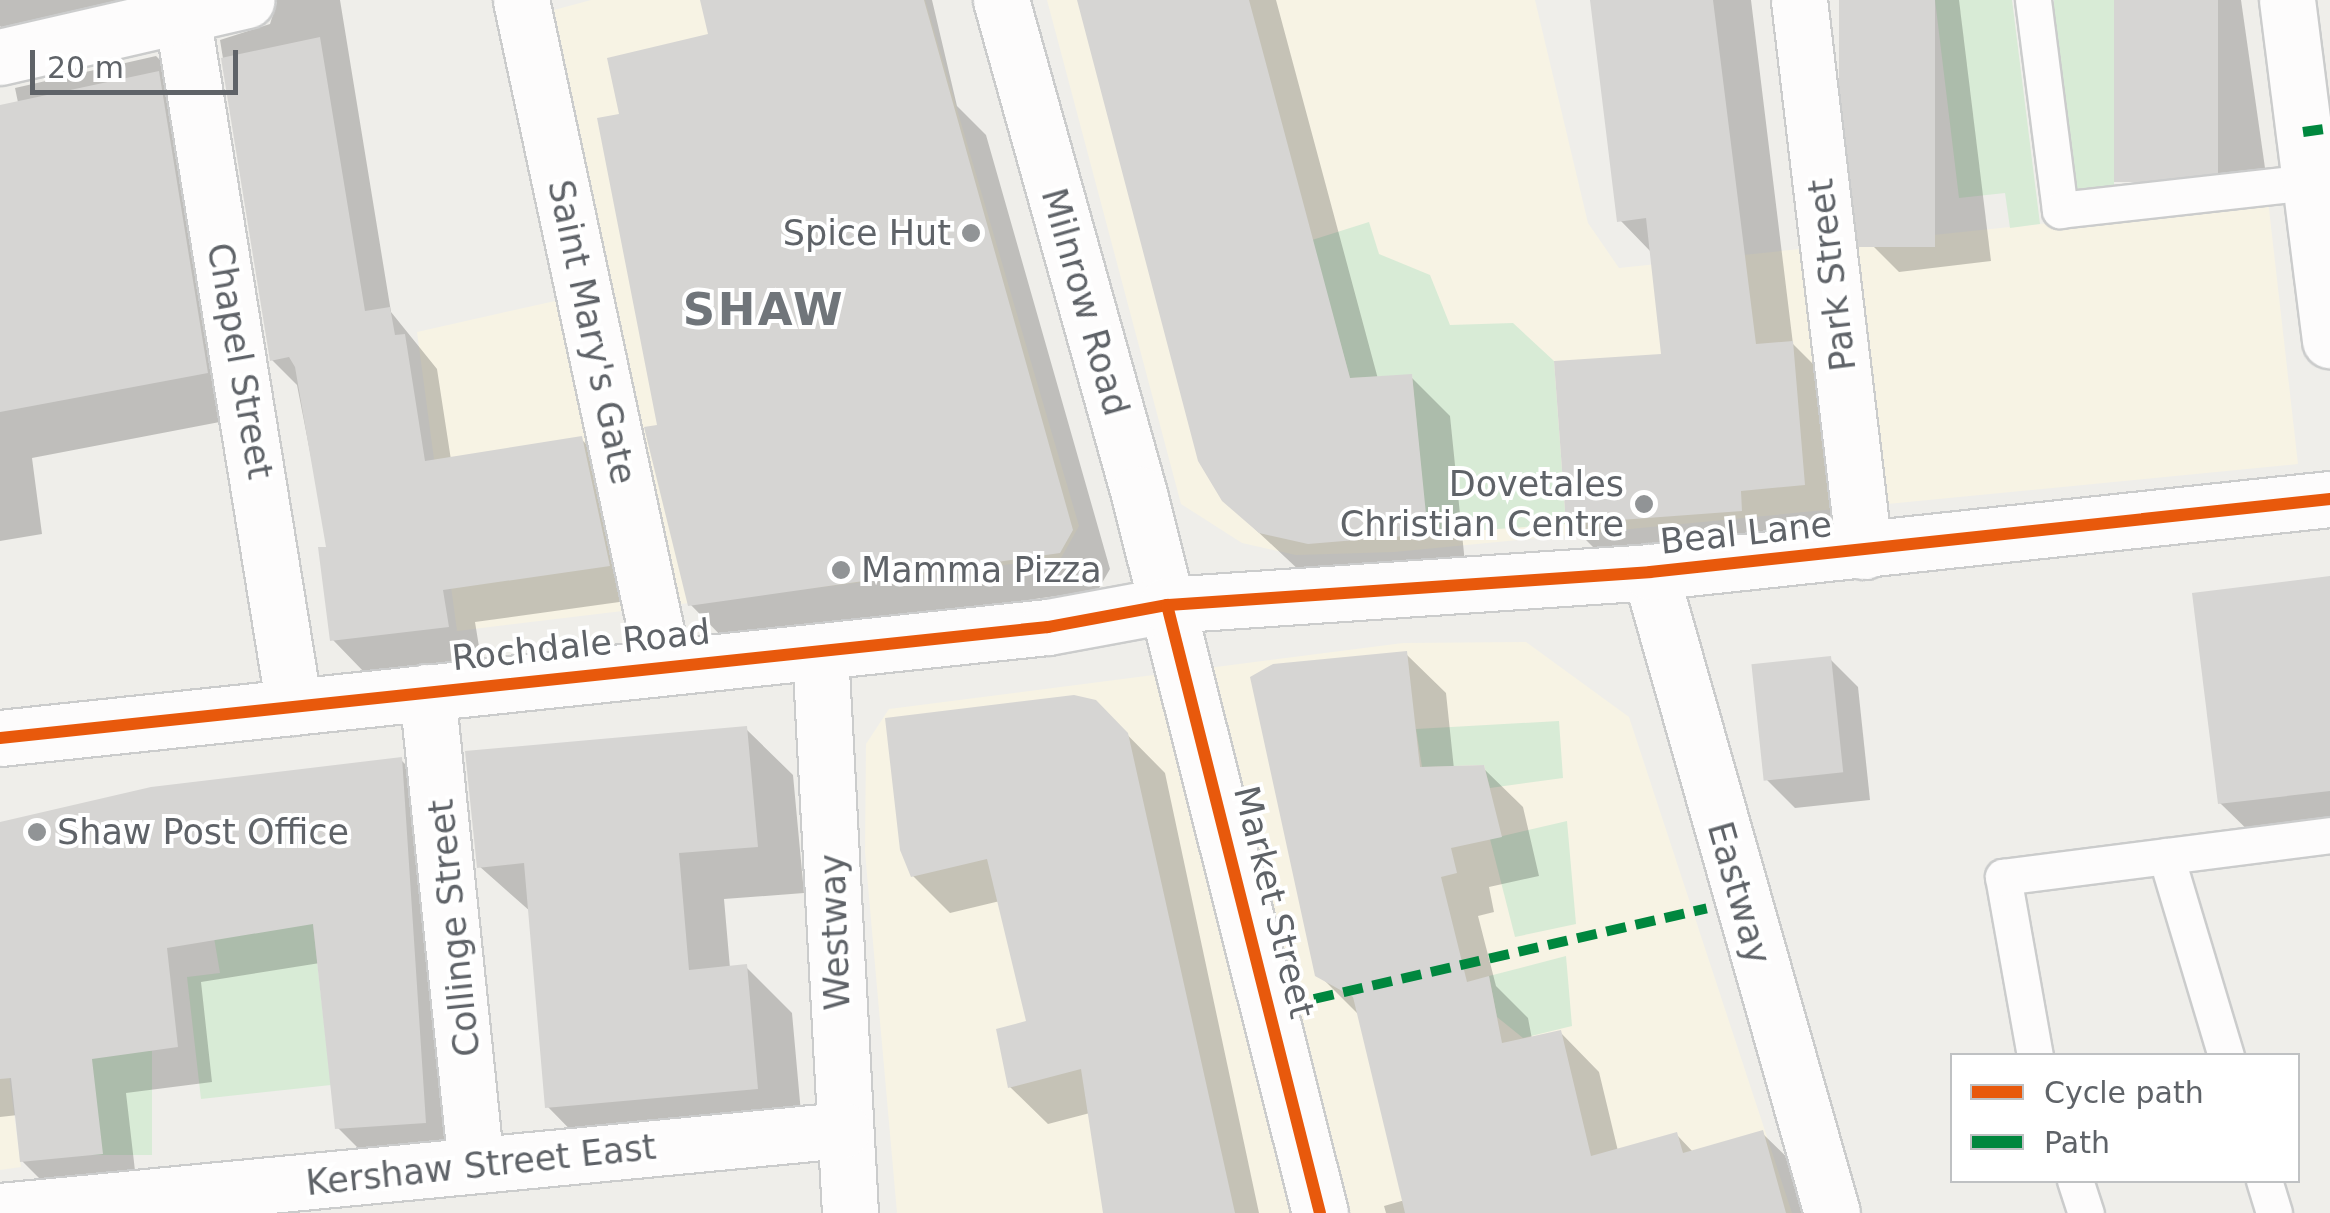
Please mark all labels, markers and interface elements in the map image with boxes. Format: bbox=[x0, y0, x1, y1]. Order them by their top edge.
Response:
scale bar bbox=[35, 30, 242, 92]
text: 20 m bbox=[47, 50, 124, 85]
street label: Saint Mary's Gate bbox=[539, 176, 645, 488]
street label: Park Street bbox=[1799, 177, 1865, 373]
street label: Milnrow Road bbox=[1033, 184, 1137, 420]
place label: Spice Hut bbox=[783, 212, 951, 254]
marker: Spice Hut bbox=[960, 222, 982, 244]
street label: Chapel Street bbox=[199, 240, 281, 482]
district label: SHAW bbox=[683, 283, 845, 337]
place label: Dovetales Christian Centre bbox=[1340, 463, 1624, 545]
marker: Dovetales Christian Centre bbox=[1633, 493, 1655, 515]
street label: Beal Lane bbox=[1658, 503, 1834, 563]
place label: Mamma Pizza bbox=[861, 549, 1102, 591]
marker: Mamma Pizza bbox=[830, 559, 852, 581]
street label: Rochdale Road bbox=[450, 611, 712, 679]
street label: Market Street bbox=[1225, 782, 1323, 1022]
street label: Collinge Street bbox=[420, 797, 488, 1059]
place label: Shaw Post Office bbox=[57, 811, 349, 853]
street label: Eastway bbox=[1699, 817, 1779, 969]
marker: Shaw Post Office bbox=[26, 821, 48, 843]
street label: Westway bbox=[811, 853, 859, 1011]
legend bbox=[1950, 1053, 2300, 1183]
text: Cycle path bbox=[2044, 1075, 2204, 1110]
text: Path bbox=[2044, 1125, 2110, 1160]
street label: Kershaw Street East bbox=[304, 1126, 658, 1204]

